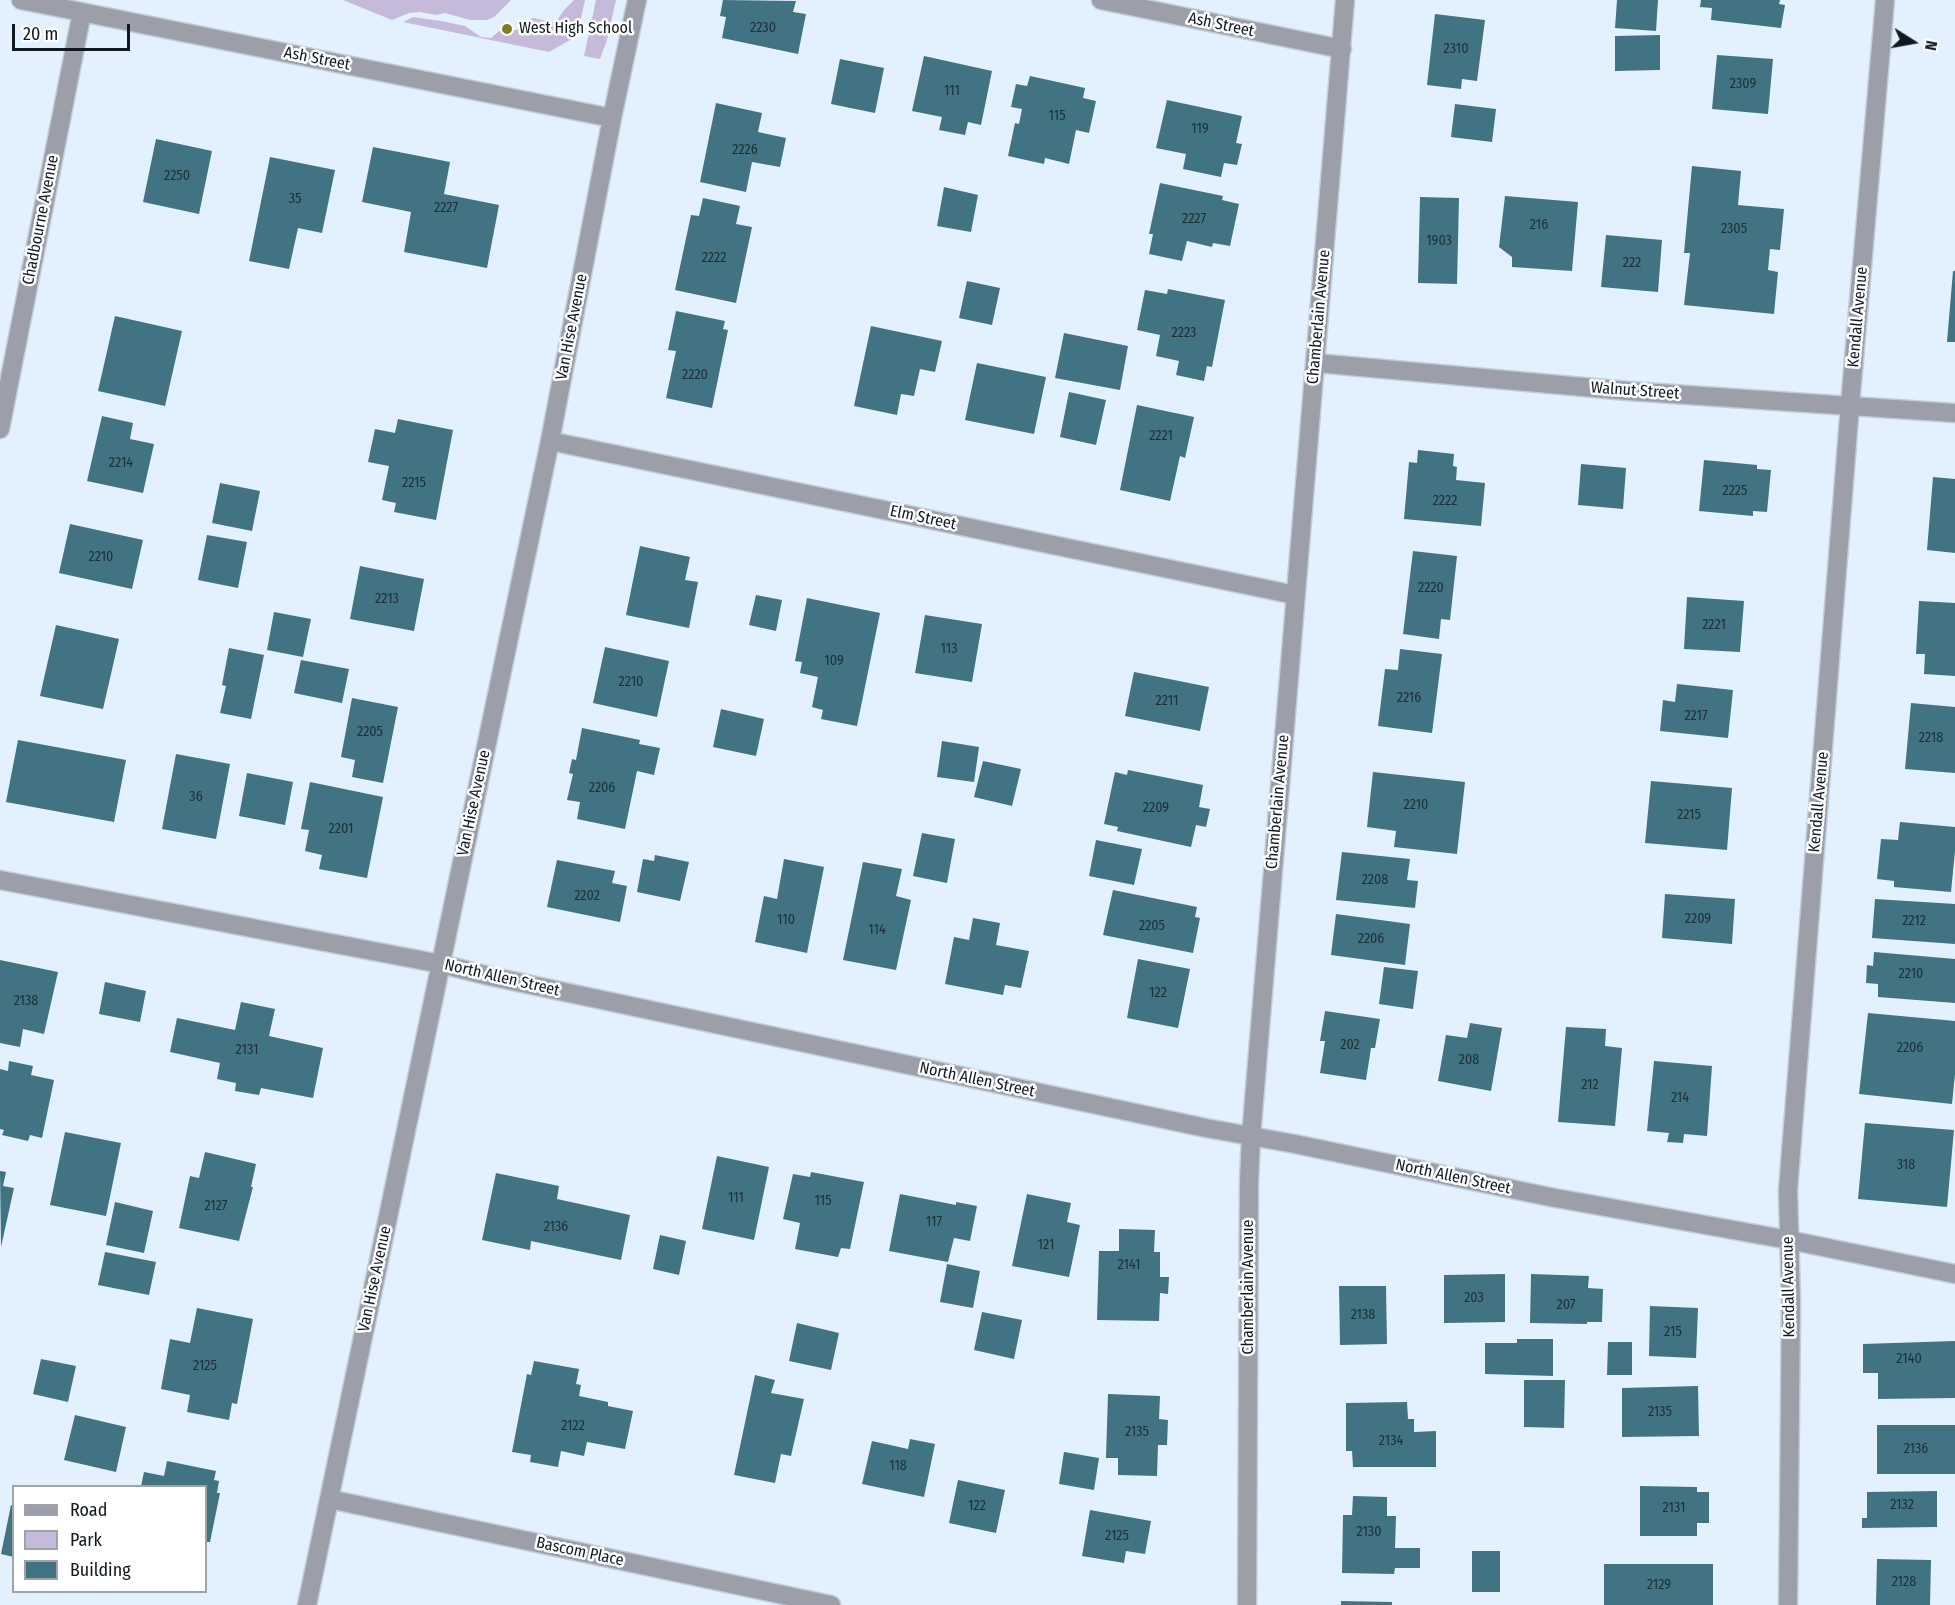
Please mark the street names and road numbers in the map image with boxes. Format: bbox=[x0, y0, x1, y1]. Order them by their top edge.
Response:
street label: Ash Street bbox=[1186, 9, 1256, 41]
street label: Ash Street bbox=[282, 43, 352, 75]
street label: Chadbourne Avenue bbox=[19, 153, 63, 287]
street label: Chamberlain Avenue bbox=[1304, 249, 1334, 385]
street label: Kendall Avenue bbox=[1844, 266, 1872, 368]
street label: Van Hise Avenue bbox=[552, 272, 592, 382]
street label: Walnut Street bbox=[1590, 378, 1680, 404]
street label: Elm Street bbox=[888, 502, 958, 534]
street label: Chamberlain Avenue bbox=[1263, 734, 1293, 870]
street label: Van Hise Avenue bbox=[453, 748, 495, 858]
street label: Kendall Avenue bbox=[1805, 751, 1833, 853]
street label: North Allen Street bbox=[443, 955, 561, 1001]
street label: North Allen Street bbox=[918, 1058, 1036, 1102]
street label: North Allen Street bbox=[1394, 1155, 1512, 1199]
street label: Chamberlain Avenue bbox=[1239, 1220, 1259, 1354]
street label: Van Hise Avenue bbox=[354, 1224, 396, 1334]
street label: Kendall Avenue bbox=[1779, 1236, 1799, 1338]
street label: Bascom Place bbox=[534, 1533, 626, 1571]

